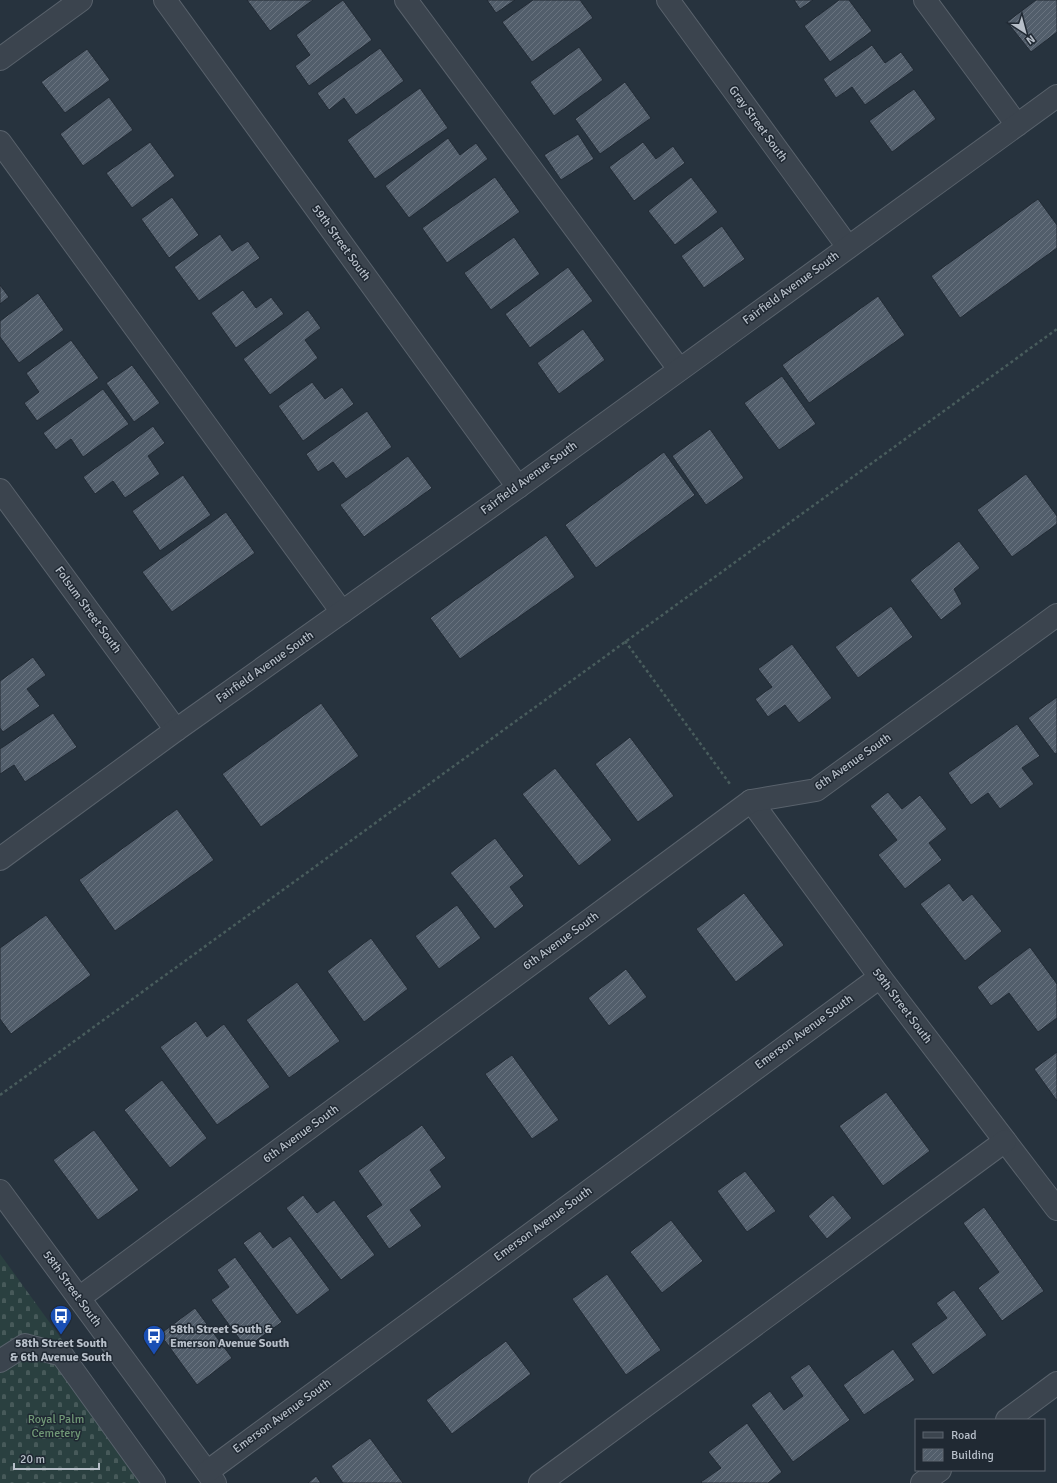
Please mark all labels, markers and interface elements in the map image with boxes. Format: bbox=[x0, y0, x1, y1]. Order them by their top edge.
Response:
north arrow bbox=[1005, 12, 1045, 52]
text: N bbox=[1024, 32, 1038, 47]
street label: Gray Street South bbox=[725, 83, 791, 165]
street label: 59th Street South bbox=[308, 202, 374, 284]
street label: Fairfield Avenue South bbox=[740, 248, 842, 328]
street label: Fairfield Avenue South bbox=[478, 438, 580, 518]
street label: Folsum Street South bbox=[51, 564, 125, 656]
street label: Fairfield Avenue South bbox=[213, 628, 317, 706]
street label: 6th Avenue South bbox=[812, 730, 894, 794]
street label: 6th Avenue South bbox=[520, 908, 602, 974]
street label: 59th Street South bbox=[869, 965, 935, 1047]
street label: Emerson Avenue South bbox=[752, 991, 856, 1073]
street label: 6th Avenue South bbox=[260, 1101, 342, 1167]
street label: Emerson Avenue South bbox=[491, 1183, 595, 1265]
street label: 58th Street South bbox=[39, 1248, 105, 1330]
bus stop icon: 58th Street South & 6th Avenue South bbox=[48, 1303, 74, 1336]
place label: 58th Street South & Emerson Avenue South bbox=[170, 1322, 290, 1351]
bus stop icon: 58th Street South & Emerson Avenue South bbox=[141, 1323, 167, 1356]
place label: 58th Street South & 6th Avenue South bbox=[10, 1336, 112, 1365]
street label: Emerson Avenue South bbox=[230, 1375, 334, 1457]
park label: Royal Palm Cemetery bbox=[28, 1412, 84, 1441]
legend bbox=[915, 1419, 1045, 1471]
text: Road bbox=[951, 1428, 977, 1443]
scale bar bbox=[14, 1445, 99, 1471]
text: Building bbox=[951, 1448, 994, 1463]
text: 20 m bbox=[20, 1452, 45, 1467]

